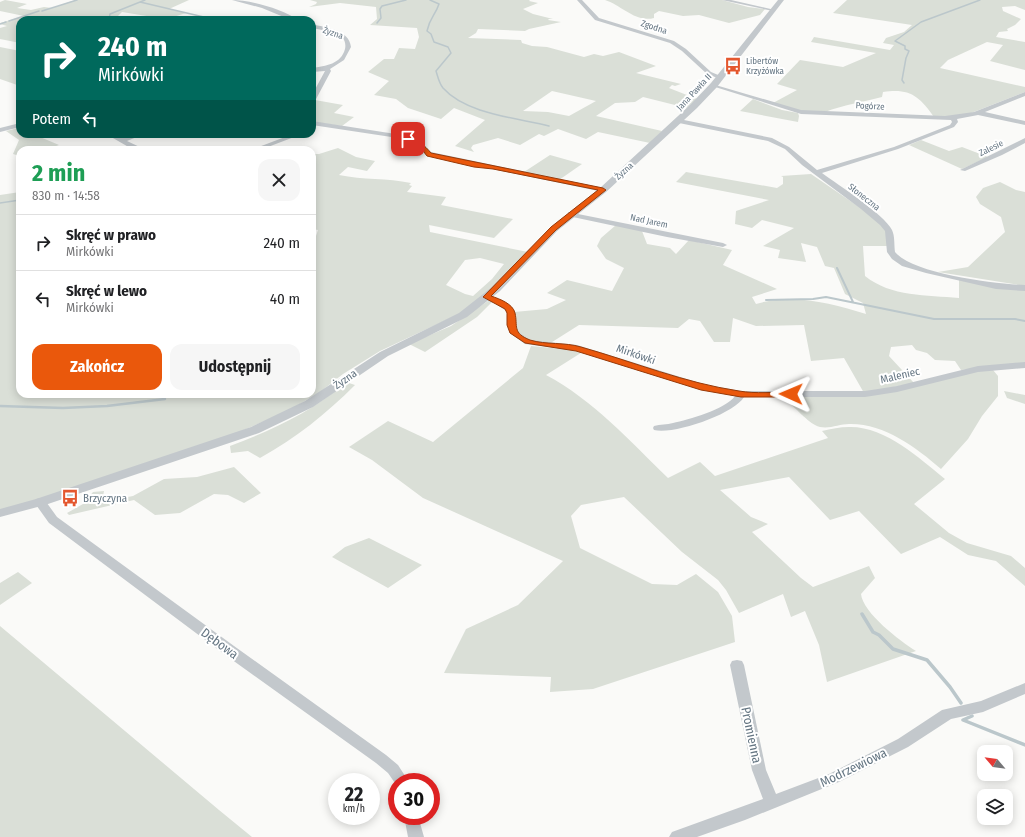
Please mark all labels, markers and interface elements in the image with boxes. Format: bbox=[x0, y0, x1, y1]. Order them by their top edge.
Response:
street label: Zgodna bbox=[640, 18, 669, 36]
street label: Żyzna bbox=[322, 25, 345, 41]
text: 240 m bbox=[98, 30, 167, 63]
icon: right bbox=[32, 32, 84, 84]
bus stop icon: Libertów Krzyżówka bbox=[723, 56, 743, 76]
place label: Libertów Krzyżówka bbox=[746, 56, 785, 76]
text: Mirkówki bbox=[98, 64, 164, 86]
street label: Jana Pawła II bbox=[675, 72, 713, 112]
street label: Pogórze bbox=[855, 100, 885, 112]
icon: left bbox=[79, 108, 101, 130]
text: Potem bbox=[32, 110, 71, 128]
pin bbox=[391, 122, 425, 156]
icon: arrive bbox=[397, 128, 419, 150]
street label: Zalesie bbox=[977, 138, 1005, 158]
text: 2 min bbox=[32, 159, 85, 187]
button: close bbox=[258, 159, 300, 201]
street label: Żyzna bbox=[613, 160, 636, 182]
street label: Słoneczna bbox=[846, 182, 882, 213]
text: 830 m · 14:58 bbox=[32, 188, 100, 203]
street label: Nad Jarem bbox=[629, 212, 669, 230]
text: Skręć w prawo bbox=[66, 226, 156, 244]
icon: right bbox=[32, 232, 54, 254]
text: 240 m bbox=[264, 234, 300, 252]
text: Mirkówki bbox=[66, 244, 114, 259]
text: Skręć w lewo bbox=[66, 282, 147, 300]
icon: left bbox=[32, 288, 54, 310]
text: 40 m bbox=[270, 290, 300, 308]
text: Mirkówki bbox=[66, 300, 114, 315]
street label: Mirkówki bbox=[615, 342, 657, 367]
button: Zakończ bbox=[32, 344, 162, 390]
button: Udostępnij bbox=[170, 344, 300, 390]
street label: Maleniec bbox=[879, 365, 921, 386]
street label: Żyzna bbox=[331, 366, 359, 392]
position arrow bbox=[770, 373, 812, 415]
bus stop icon: Brzyczyna bbox=[60, 488, 80, 508]
place label: Brzyczyna bbox=[83, 492, 127, 505]
street label: Dębowa bbox=[198, 625, 241, 662]
street label: Promienna bbox=[738, 706, 765, 765]
street label: Modrzewiowa bbox=[817, 745, 889, 790]
north arrow bbox=[977, 745, 1013, 781]
map controls bbox=[977, 745, 1013, 825]
speed limit sign: 30 bbox=[388, 773, 440, 825]
text: 22 bbox=[345, 782, 363, 806]
button: layers bbox=[977, 789, 1013, 825]
text: km/h bbox=[343, 803, 365, 815]

